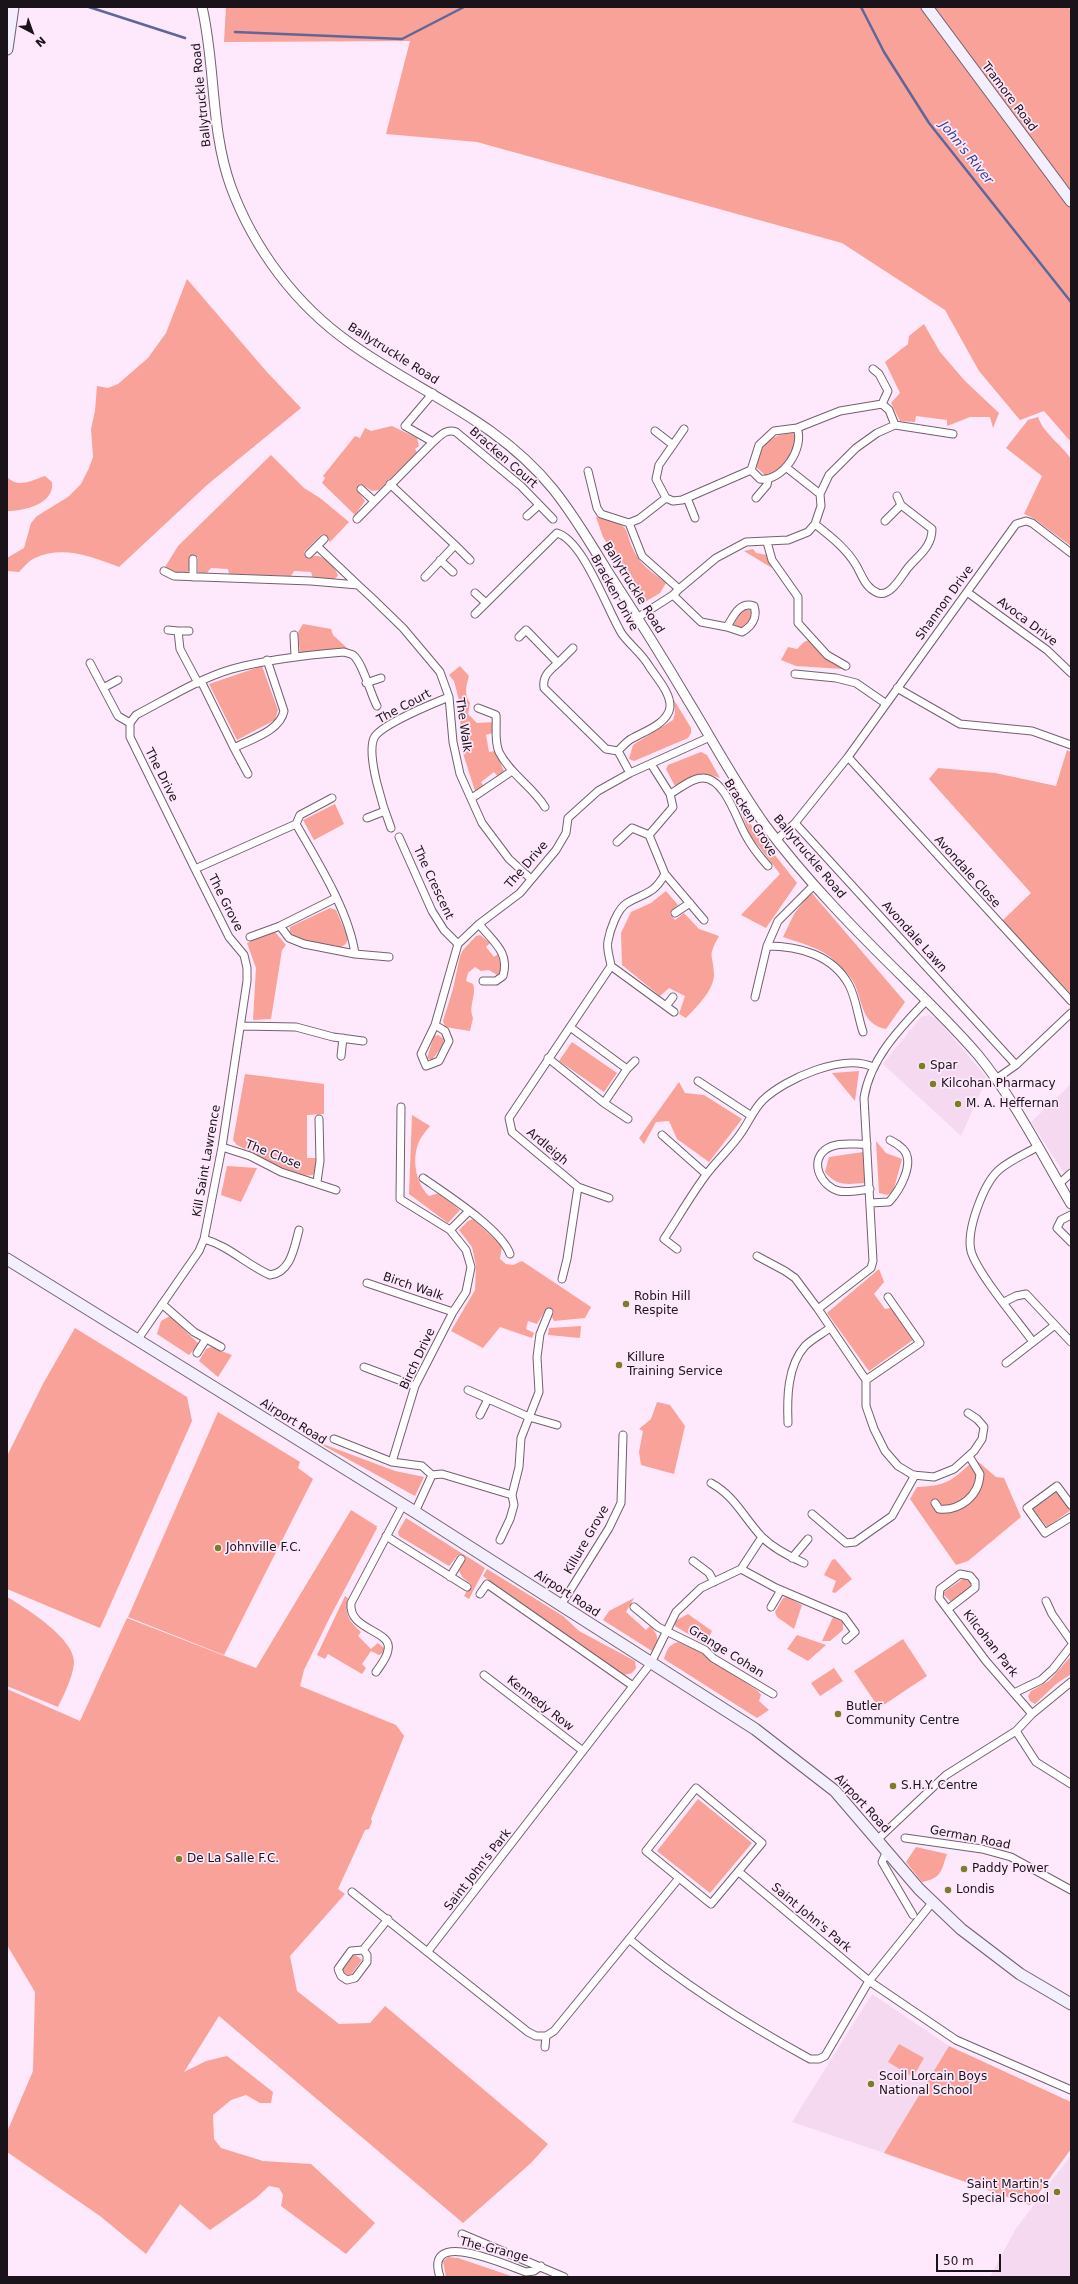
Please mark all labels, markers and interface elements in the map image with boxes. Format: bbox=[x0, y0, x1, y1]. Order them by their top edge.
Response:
north arrow bbox=[12, 12, 52, 52]
text: N bbox=[32, 34, 48, 49]
street label: Ballytruckle Road bbox=[189, 42, 215, 148]
street label: Tramore Road bbox=[978, 60, 1040, 134]
water label: John's River bbox=[936, 118, 996, 188]
street label: Ballytruckle Road bbox=[345, 320, 441, 388]
street label: Bracken Court bbox=[466, 425, 540, 491]
street label: Ballytruckle Road bbox=[599, 540, 667, 636]
street label: Bracken Drive bbox=[587, 553, 641, 633]
street label: Shannon Drive bbox=[913, 563, 977, 643]
street label: Avoca Drive bbox=[994, 595, 1060, 649]
street label: The Court bbox=[375, 687, 433, 727]
street label: The Walk bbox=[452, 697, 474, 753]
street label: The Drive bbox=[141, 746, 181, 804]
street label: Bracken Grove bbox=[721, 777, 779, 859]
street label: Ballytruckle Road bbox=[770, 812, 848, 902]
street label: Avondale Close bbox=[931, 833, 1003, 911]
street label: The Drive bbox=[502, 838, 552, 892]
street label: The Crescent bbox=[410, 844, 456, 922]
street label: The Grove bbox=[205, 872, 245, 934]
street label: Avondale Lawn bbox=[878, 899, 950, 975]
place label: Spar bbox=[930, 1059, 958, 1073]
marker: Spar bbox=[917, 1061, 927, 1071]
place label: Kilcohan Pharmacy bbox=[941, 1077, 1056, 1091]
marker: Kilcohan Pharmacy bbox=[928, 1079, 938, 1089]
place label: M. A. Heffernan bbox=[966, 1097, 1059, 1111]
marker: M. A. Heffernan bbox=[953, 1099, 963, 1109]
street label: Kill Saint Lawrence bbox=[190, 1104, 224, 1218]
street label: Ardleigh bbox=[523, 1125, 571, 1169]
street label: The Close bbox=[243, 1137, 303, 1173]
street label: Birch Walk bbox=[381, 1270, 445, 1304]
place label: Robin Hill Respite bbox=[634, 1290, 691, 1318]
marker: Robin Hill Respite bbox=[621, 1299, 631, 1309]
street label: Birch Drive bbox=[397, 1326, 439, 1392]
place label: Killure Training Service bbox=[627, 1351, 723, 1379]
marker: Killure Training Service bbox=[614, 1360, 624, 1370]
street label: Airport Road bbox=[257, 1396, 329, 1448]
street label: Killure Grove bbox=[561, 1503, 613, 1577]
place label: Johnville F.C. bbox=[226, 1541, 301, 1555]
marker: Johnville F.C. bbox=[213, 1543, 223, 1553]
street label: Airport Road bbox=[532, 1568, 602, 1620]
street label: Kilcohan Park bbox=[959, 1608, 1021, 1680]
street label: Grange Cohan bbox=[686, 1623, 766, 1681]
street label: Kennedy Row bbox=[504, 1673, 576, 1735]
place label: Butler Community Centre bbox=[846, 1700, 959, 1728]
marker: Butler Community Centre bbox=[833, 1709, 843, 1719]
street label: Airport Road bbox=[831, 1772, 893, 1836]
place label: S.H.Y. Centre bbox=[901, 1779, 978, 1793]
marker: S.H.Y. Centre bbox=[888, 1781, 898, 1791]
street label: German Road bbox=[928, 1823, 1012, 1853]
street label: Saint John's Park bbox=[442, 1826, 514, 1914]
place label: De La Salle F.C. bbox=[187, 1852, 279, 1866]
marker: De La Salle F.C. bbox=[174, 1854, 184, 1864]
place label: Paddy Power bbox=[972, 1862, 1048, 1876]
marker: Paddy Power bbox=[959, 1864, 969, 1874]
street label: Saint John's Park bbox=[768, 1880, 854, 1956]
place label: Londis bbox=[956, 1883, 995, 1897]
marker: Londis bbox=[943, 1885, 953, 1895]
place label: Scoil Lorcain Boys National School bbox=[879, 2070, 987, 2098]
marker: Scoil Lorcain Boys National School bbox=[866, 2079, 876, 2089]
place label: Saint Martin's Special School bbox=[962, 2178, 1049, 2206]
marker: Saint Martin's Special School bbox=[1052, 2187, 1062, 2197]
street label: The Grange bbox=[458, 2235, 530, 2265]
scale bar bbox=[938, 2246, 1003, 2272]
text: 50 m bbox=[943, 2254, 974, 2268]

